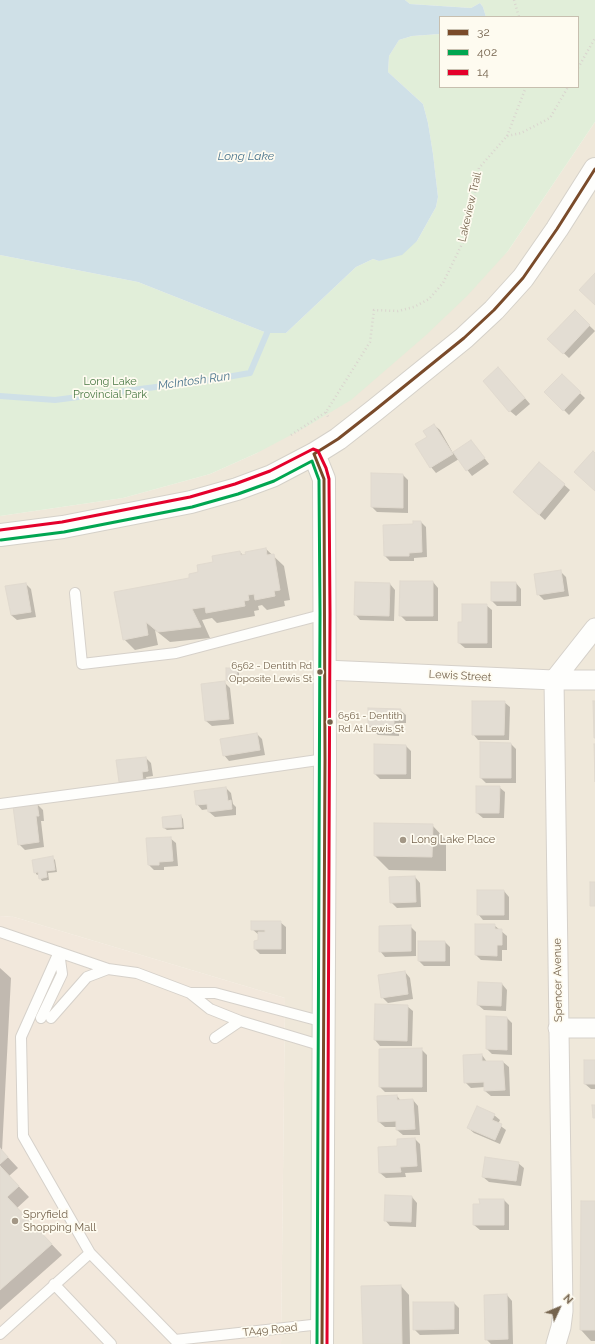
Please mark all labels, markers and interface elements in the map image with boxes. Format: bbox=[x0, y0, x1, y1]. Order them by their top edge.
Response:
legend bbox=[439, 16, 579, 88]
text: 32 bbox=[477, 25, 490, 39]
text: 402 bbox=[477, 45, 497, 59]
text: 14 bbox=[477, 65, 489, 79]
water label: Long Lake bbox=[218, 149, 274, 163]
street label: Lakeview Trail bbox=[456, 171, 484, 243]
water label: McIntosh Run bbox=[157, 369, 231, 393]
park label: Long Lake Provincial Park bbox=[73, 375, 147, 401]
place label: 6562 - Dentith Rd Opposite Lewis St bbox=[229, 660, 312, 684]
marker: 6562 - Dentith Rd Opposite Lewis St bbox=[315, 667, 325, 677]
street label: Lewis Street bbox=[428, 668, 492, 684]
place label: 6561 - Dentith Rd At Lewis St bbox=[338, 710, 404, 734]
marker: 6561 - Dentith Rd At Lewis St bbox=[325, 717, 335, 727]
place label: Long Lake Place bbox=[411, 833, 495, 847]
marker: Long Lake Place bbox=[398, 835, 408, 845]
street label: Spencer Avenue bbox=[551, 938, 565, 1022]
place label: Spryfield Shopping Mall bbox=[23, 1208, 96, 1234]
marker: Spryfield Shopping Mall bbox=[10, 1216, 20, 1226]
north arrow bbox=[539, 1288, 579, 1328]
text: N bbox=[560, 1292, 576, 1307]
street label: TA49 Road bbox=[242, 1321, 298, 1339]

